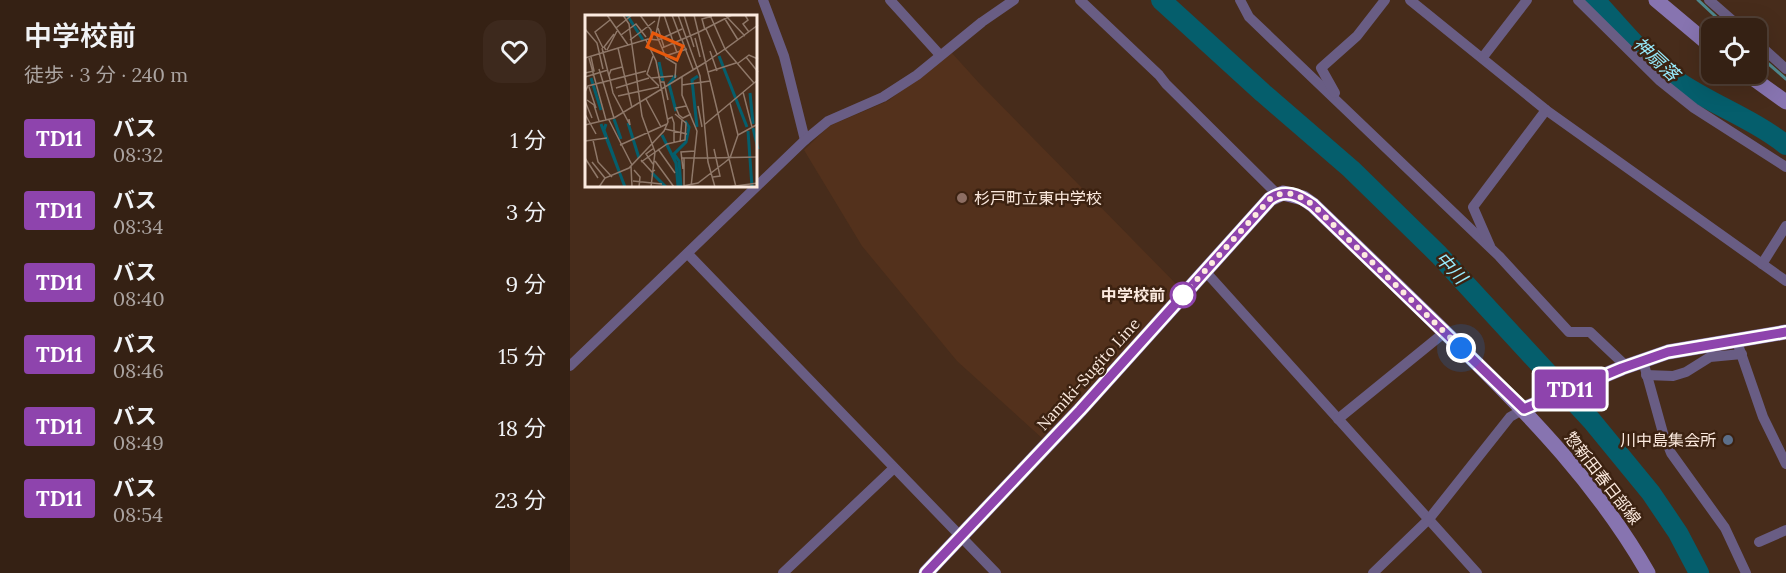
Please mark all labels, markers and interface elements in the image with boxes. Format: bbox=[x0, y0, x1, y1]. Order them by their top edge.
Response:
inset map bbox=[585, 15, 758, 188]
text: 中学校前 bbox=[24, 18, 136, 54]
map controls bbox=[1701, 18, 1767, 84]
button: locate bbox=[1701, 18, 1767, 84]
button: heart bbox=[483, 20, 546, 83]
water label: 神扇落 bbox=[1629, 32, 1686, 88]
text: 徒歩 · 3 分 · 240 m bbox=[24, 62, 188, 87]
text: バス bbox=[113, 114, 157, 142]
text: TD11 bbox=[36, 125, 83, 152]
text: 1 分 bbox=[510, 126, 546, 154]
text: 08:32 bbox=[113, 142, 163, 167]
text: バス bbox=[113, 186, 157, 214]
place label: 杉戸町立東中学校 bbox=[974, 188, 1102, 208]
marker: 杉戸町立東中学校 bbox=[955, 191, 969, 205]
text: TD11 bbox=[36, 197, 83, 224]
text: 3 分 bbox=[506, 198, 546, 226]
text: 08:34 bbox=[113, 214, 163, 239]
water label: 中川 bbox=[1431, 247, 1473, 290]
text: バス bbox=[113, 258, 157, 286]
text: TD11 bbox=[36, 269, 83, 296]
text: 9 分 bbox=[505, 270, 546, 298]
marker: 中学校前 bbox=[1170, 282, 1196, 308]
place label: 中学校前 bbox=[1101, 285, 1165, 305]
text: 08:40 bbox=[113, 286, 165, 311]
street label: Namiki-Sugito Line bbox=[1032, 313, 1144, 434]
text: バス bbox=[113, 330, 157, 358]
your location bbox=[1446, 333, 1476, 363]
text: TD11 bbox=[36, 341, 83, 368]
text: 15 分 bbox=[498, 342, 546, 370]
text: 08:46 bbox=[113, 358, 164, 383]
line badge: TD11 bbox=[1528, 370, 1612, 408]
text: TD11 bbox=[1547, 376, 1593, 403]
text: バス bbox=[113, 402, 157, 430]
text: TD11 bbox=[36, 413, 83, 440]
text: 18 分 bbox=[498, 414, 546, 442]
street label: 惣新田春日部線 bbox=[1561, 428, 1645, 528]
text: 08:49 bbox=[113, 430, 164, 455]
place label: 川中島集会所 bbox=[1620, 430, 1716, 450]
marker: 川中島集会所 bbox=[1721, 433, 1735, 447]
text: バス bbox=[113, 474, 157, 502]
text: TD11 bbox=[36, 485, 83, 512]
text: 23 分 bbox=[494, 486, 546, 514]
text: 08:54 bbox=[113, 502, 163, 527]

